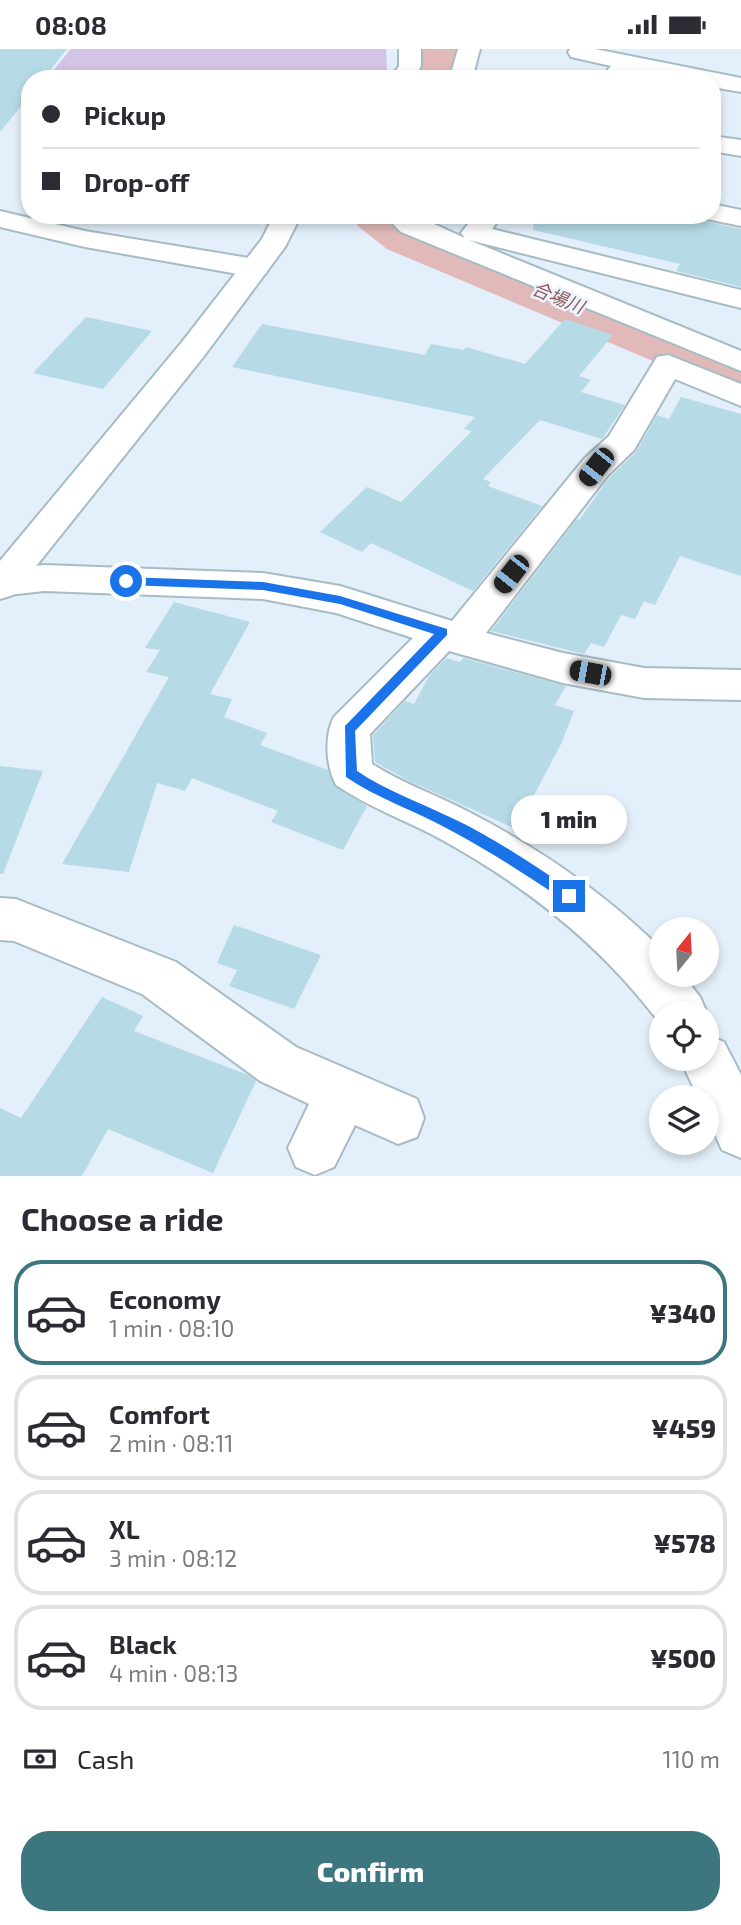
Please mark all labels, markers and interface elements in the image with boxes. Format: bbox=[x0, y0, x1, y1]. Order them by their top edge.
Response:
text: 08:08 bbox=[35, 9, 107, 40]
text: Pickup bbox=[84, 99, 166, 130]
text: Drop-off bbox=[84, 166, 189, 197]
water label: 合場川 bbox=[529, 277, 589, 318]
car bbox=[575, 444, 618, 490]
car bbox=[490, 551, 533, 597]
route start bbox=[110, 565, 142, 597]
car bbox=[568, 659, 613, 687]
callout: 1 min bbox=[511, 795, 627, 843]
text: 1 min bbox=[541, 805, 597, 833]
route end bbox=[553, 880, 585, 912]
north arrow bbox=[649, 917, 719, 987]
map controls bbox=[649, 917, 719, 1155]
button: locate bbox=[649, 1001, 719, 1071]
button: layers bbox=[649, 1085, 719, 1155]
text: Choose a ride bbox=[21, 1199, 224, 1237]
icon: car bbox=[25, 1281, 88, 1344]
text: Economy bbox=[109, 1283, 221, 1314]
text: ¥340 bbox=[650, 1297, 716, 1328]
text: 1 min · 08:10 bbox=[109, 1314, 234, 1342]
icon: car bbox=[25, 1396, 88, 1459]
text: Comfort bbox=[109, 1398, 210, 1429]
text: ¥459 bbox=[651, 1412, 716, 1443]
text: 2 min · 08:11 bbox=[109, 1429, 234, 1457]
icon: car bbox=[25, 1511, 88, 1574]
text: XL bbox=[109, 1513, 140, 1544]
text: ¥578 bbox=[653, 1527, 716, 1558]
text: 3 min · 08:12 bbox=[109, 1544, 237, 1572]
icon: car bbox=[25, 1626, 88, 1689]
text: Black bbox=[109, 1628, 177, 1659]
text: ¥500 bbox=[650, 1642, 716, 1673]
text: 4 min · 08:13 bbox=[109, 1659, 238, 1687]
icon: cash bbox=[21, 1740, 59, 1778]
text: Cash bbox=[77, 1743, 134, 1774]
text: 110 m bbox=[663, 1745, 720, 1773]
button: Confirm bbox=[21, 1831, 720, 1911]

